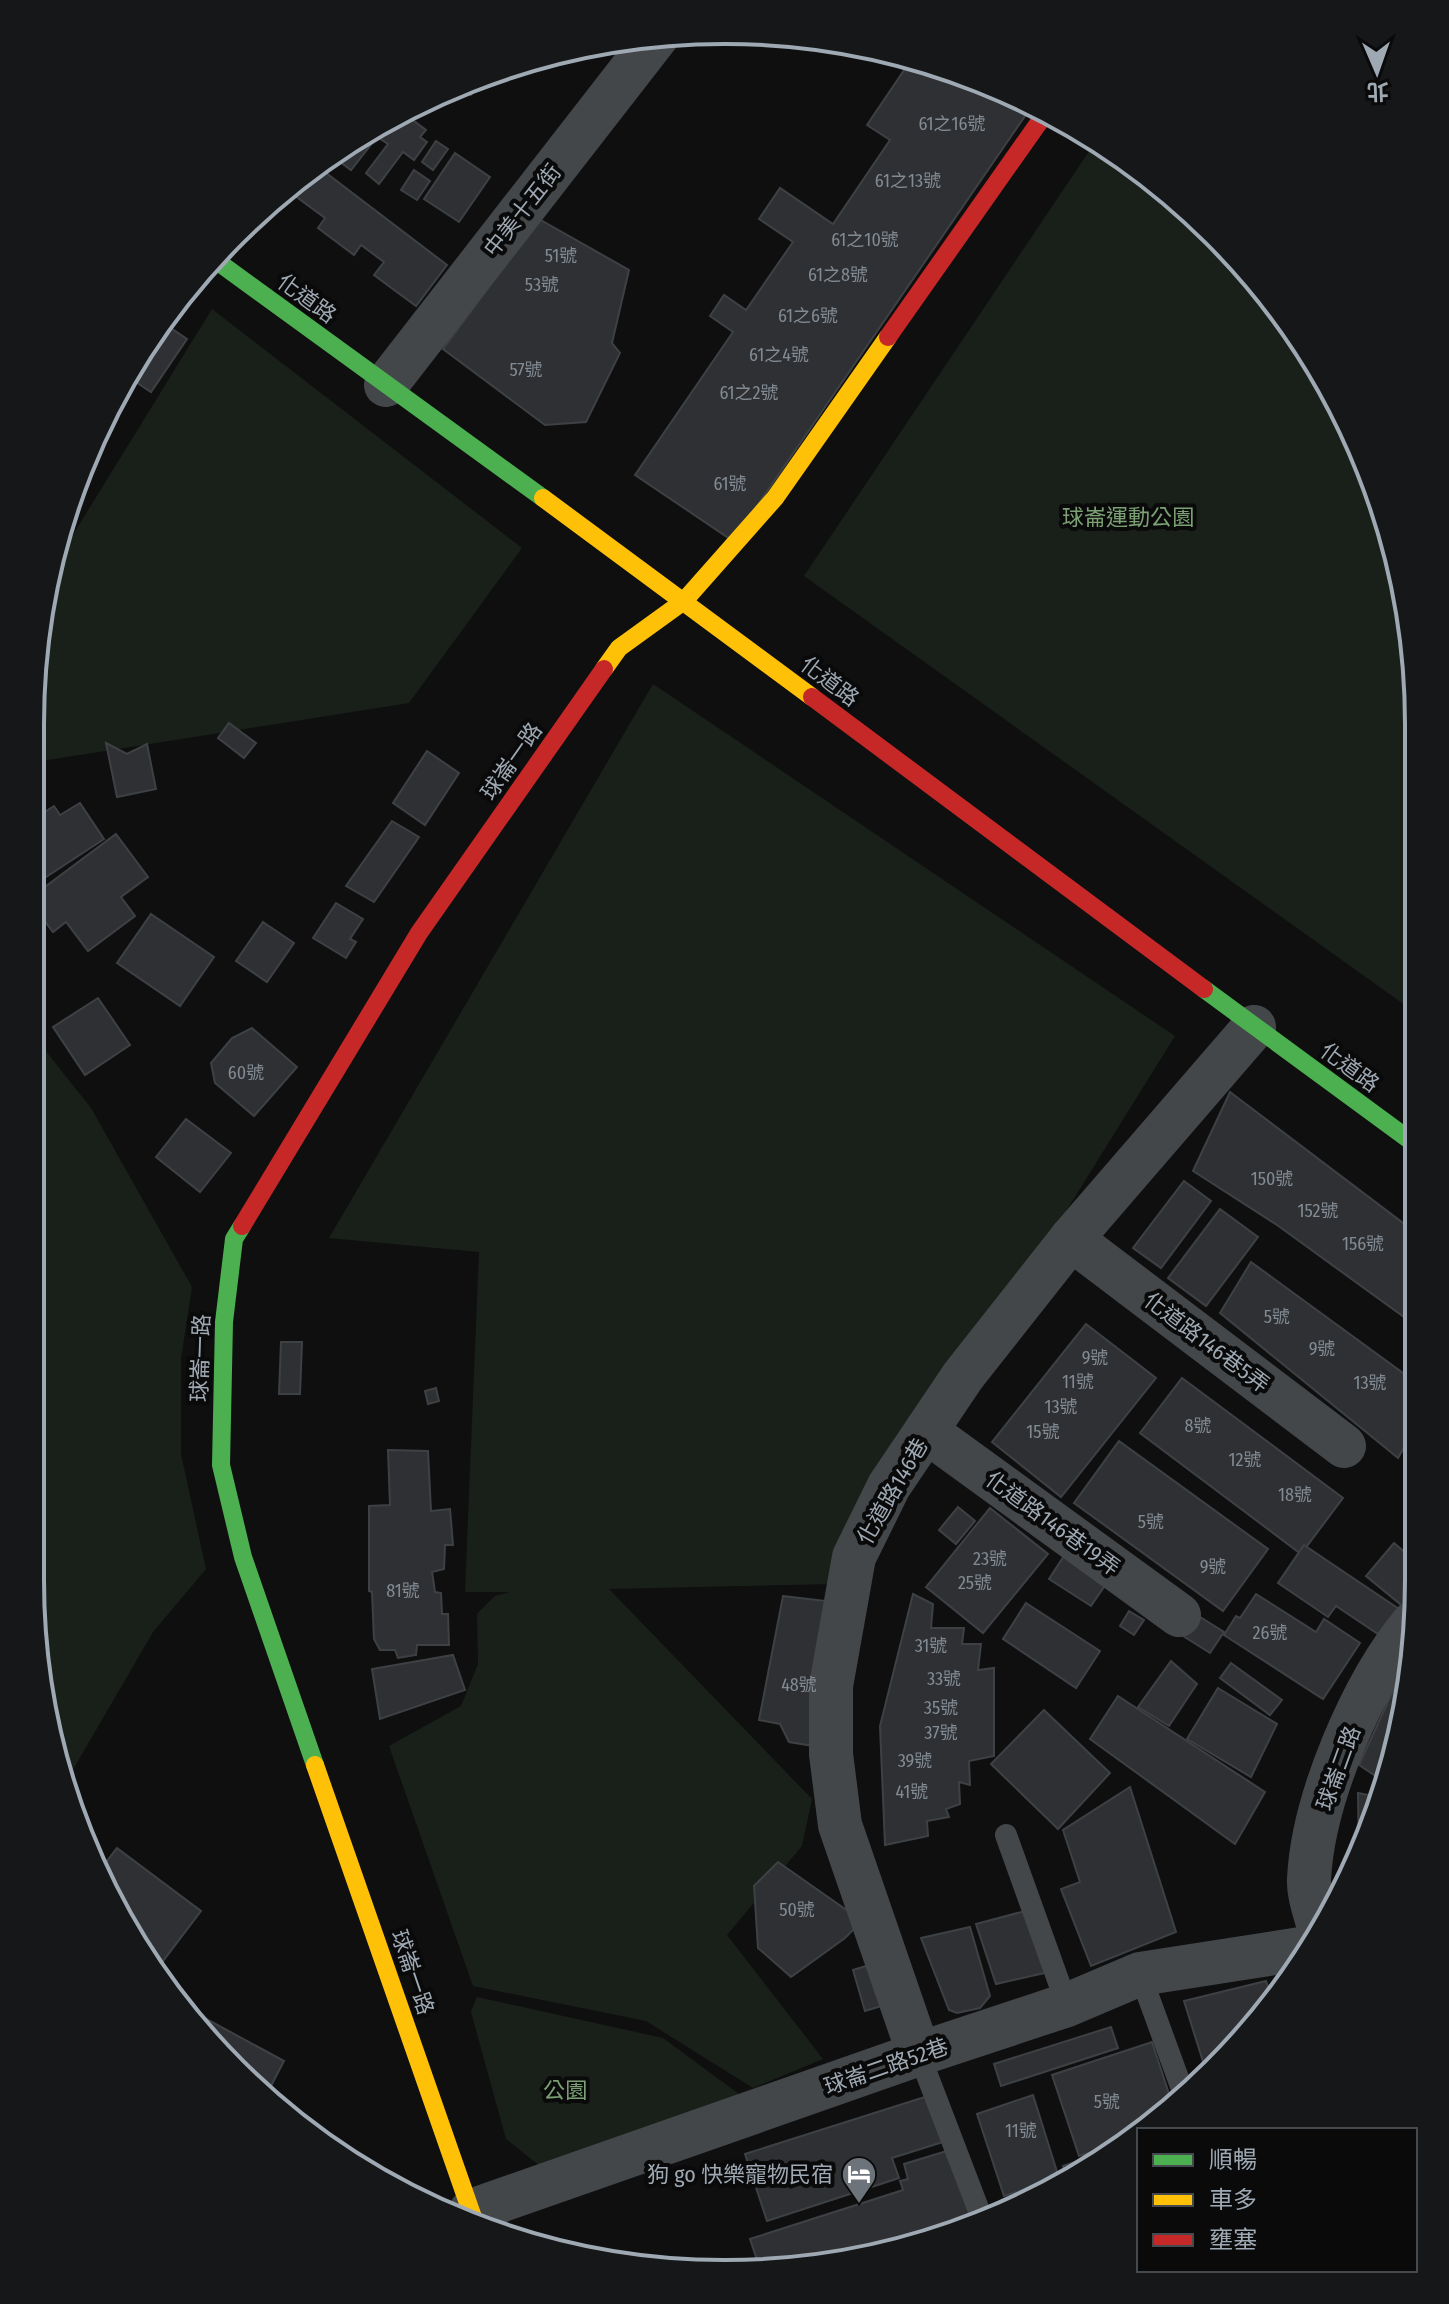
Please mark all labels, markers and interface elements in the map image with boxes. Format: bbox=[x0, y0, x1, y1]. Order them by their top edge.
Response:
north arrow bbox=[1337, 32, 1417, 112]
text: 北 bbox=[1366, 78, 1389, 105]
house number: 61之16號 bbox=[918, 113, 986, 135]
street label: 中美十五街 bbox=[478, 159, 567, 262]
house number: 61之13號 bbox=[875, 170, 941, 192]
house number: 61之10號 bbox=[831, 229, 899, 251]
house number: 51號 bbox=[545, 245, 577, 267]
house number: 61之8號 bbox=[808, 264, 868, 286]
street label: 化道路 bbox=[272, 268, 341, 329]
house number: 53號 bbox=[525, 274, 559, 296]
house number: 61之6號 bbox=[778, 305, 838, 327]
house number: 61之4號 bbox=[749, 344, 809, 366]
house number: 57號 bbox=[509, 359, 543, 381]
house number: 61之2號 bbox=[719, 382, 779, 404]
house number: 61號 bbox=[713, 473, 747, 495]
park label: 球崙運動公園 bbox=[1062, 504, 1194, 531]
street label: 化道路 bbox=[795, 651, 864, 712]
street label: 球崙一路 bbox=[475, 717, 548, 805]
street label: 化道路 bbox=[1315, 1037, 1384, 1098]
house number: 60號 bbox=[228, 1062, 264, 1084]
house number: 150號 bbox=[1251, 1168, 1293, 1190]
house number: 152號 bbox=[1297, 1200, 1339, 1222]
house number: 156號 bbox=[1342, 1233, 1384, 1255]
street label: 化道路146巷5弄 bbox=[1139, 1286, 1275, 1398]
house number: 5號 bbox=[1264, 1306, 1290, 1328]
street label: 球崙一路 bbox=[185, 1314, 216, 1402]
house number: 9號 bbox=[1309, 1338, 1335, 1360]
house number: 9號 bbox=[1082, 1347, 1108, 1369]
house number: 11號 bbox=[1062, 1371, 1094, 1393]
house number: 13號 bbox=[1353, 1372, 1387, 1394]
house number: 13號 bbox=[1044, 1396, 1078, 1418]
house number: 8號 bbox=[1185, 1415, 1212, 1437]
house number: 15號 bbox=[1026, 1421, 1060, 1443]
street label: 化道路146巷 bbox=[851, 1433, 934, 1549]
house number: 12號 bbox=[1229, 1449, 1261, 1471]
street label: 化道路146巷19弄 bbox=[980, 1466, 1125, 1581]
house number: 18號 bbox=[1278, 1484, 1312, 1506]
house number: 5號 bbox=[1138, 1511, 1164, 1533]
house number: 23號 bbox=[973, 1548, 1007, 1570]
house number: 9號 bbox=[1200, 1556, 1226, 1578]
house number: 25號 bbox=[958, 1572, 992, 1594]
house number: 81號 bbox=[386, 1580, 420, 1602]
house number: 26號 bbox=[1253, 1622, 1287, 1644]
house number: 31號 bbox=[915, 1635, 947, 1657]
house number: 33號 bbox=[927, 1668, 961, 1690]
house number: 48號 bbox=[781, 1674, 817, 1696]
house number: 35號 bbox=[924, 1697, 958, 1719]
house number: 37號 bbox=[924, 1722, 958, 1744]
street label: 球崙二路 bbox=[1311, 1722, 1366, 1814]
house number: 39號 bbox=[898, 1750, 932, 1772]
house number: 41號 bbox=[896, 1781, 928, 1803]
house number: 50號 bbox=[779, 1899, 815, 1921]
street label: 球崙一路 bbox=[385, 1926, 440, 2018]
street label: 球崙二路52巷 bbox=[821, 2033, 952, 2100]
park label: 公園 bbox=[543, 2077, 587, 2104]
house number: 5號 bbox=[1094, 2091, 1120, 2113]
house number: 11號 bbox=[1005, 2120, 1037, 2142]
legend bbox=[1137, 2128, 1417, 2272]
text: 順暢 bbox=[1209, 2146, 1257, 2174]
hotel icon: 狗 go 快樂寵物民宿 bbox=[840, 2155, 878, 2205]
place label: 狗 go 快樂寵物民宿 bbox=[647, 2161, 833, 2188]
text: 車多 bbox=[1209, 2186, 1257, 2214]
text: 壅塞 bbox=[1209, 2226, 1257, 2254]

